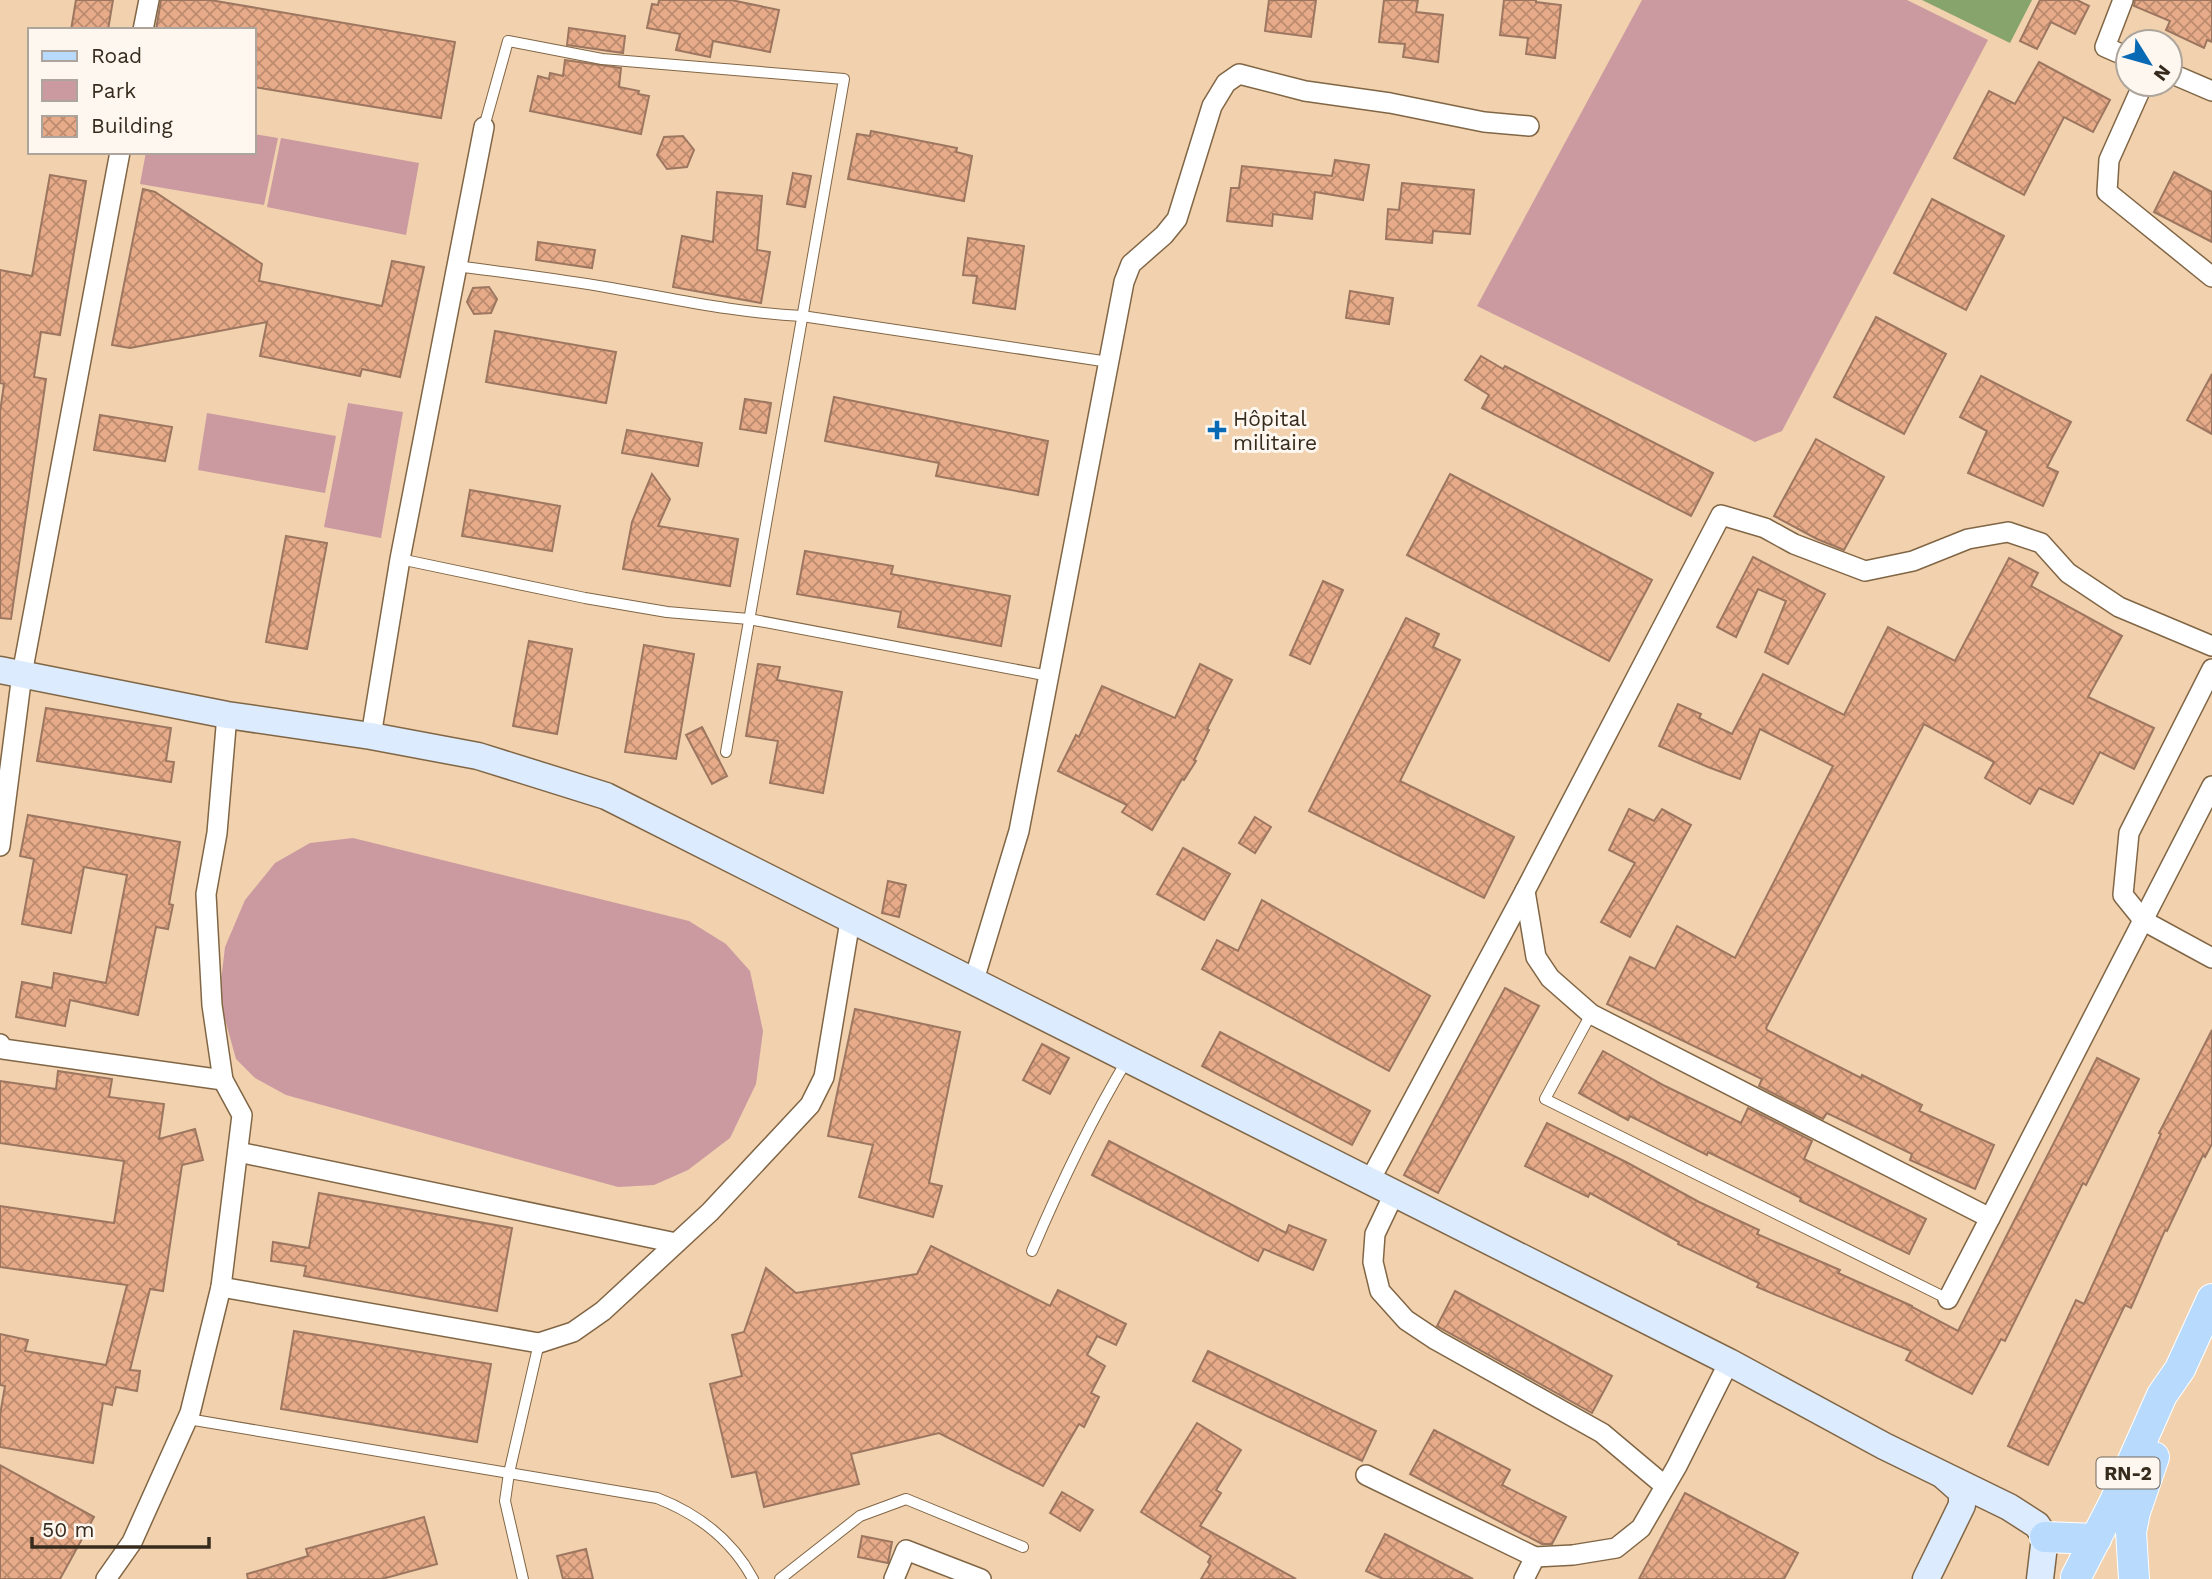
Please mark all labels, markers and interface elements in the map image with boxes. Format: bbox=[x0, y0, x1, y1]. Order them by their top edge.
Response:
legend bbox=[28, 28, 256, 154]
north arrow bbox=[2114, 28, 2184, 98]
text: Road bbox=[91, 43, 142, 68]
text: N bbox=[2149, 60, 2176, 85]
text: Park bbox=[91, 78, 136, 103]
text: Building bbox=[91, 113, 173, 138]
place label: Hôpital militaire bbox=[1233, 406, 1317, 455]
marker: Hôpital militaire bbox=[1207, 420, 1227, 440]
road number: RN-2 bbox=[2096, 1457, 2160, 1488]
scale bar bbox=[32, 1506, 208, 1550]
text: 50 m bbox=[42, 1517, 94, 1542]

